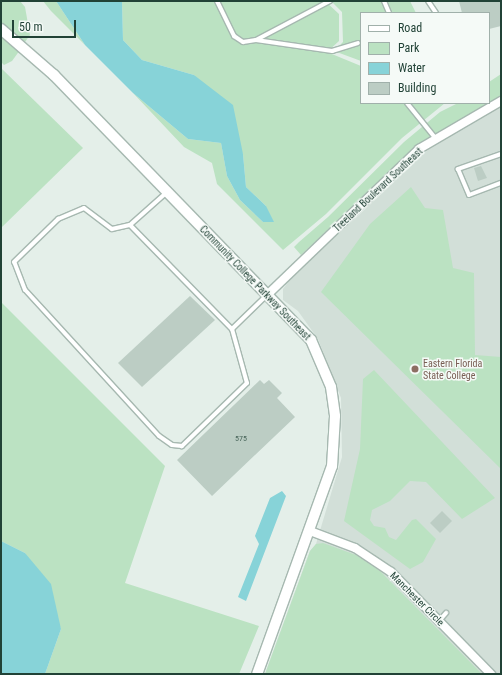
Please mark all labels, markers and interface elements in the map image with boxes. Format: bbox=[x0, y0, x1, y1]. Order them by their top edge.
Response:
scale bar bbox=[14, 12, 78, 38]
legend bbox=[360, 12, 490, 104]
text: 50 m bbox=[19, 20, 43, 34]
text: Road bbox=[398, 21, 422, 35]
text: Park bbox=[398, 41, 419, 55]
text: Water bbox=[398, 61, 426, 75]
text: Building bbox=[398, 81, 436, 95]
street label: Treeland Boulevard Southeast bbox=[331, 146, 425, 234]
street label: Community College Parkway Southeast bbox=[197, 223, 313, 343]
place label: Eastern Florida State College bbox=[423, 357, 482, 380]
marker: Eastern Florida State College bbox=[410, 364, 420, 374]
house number: 575 bbox=[235, 434, 247, 444]
street label: Manchester Circle bbox=[388, 570, 446, 628]

